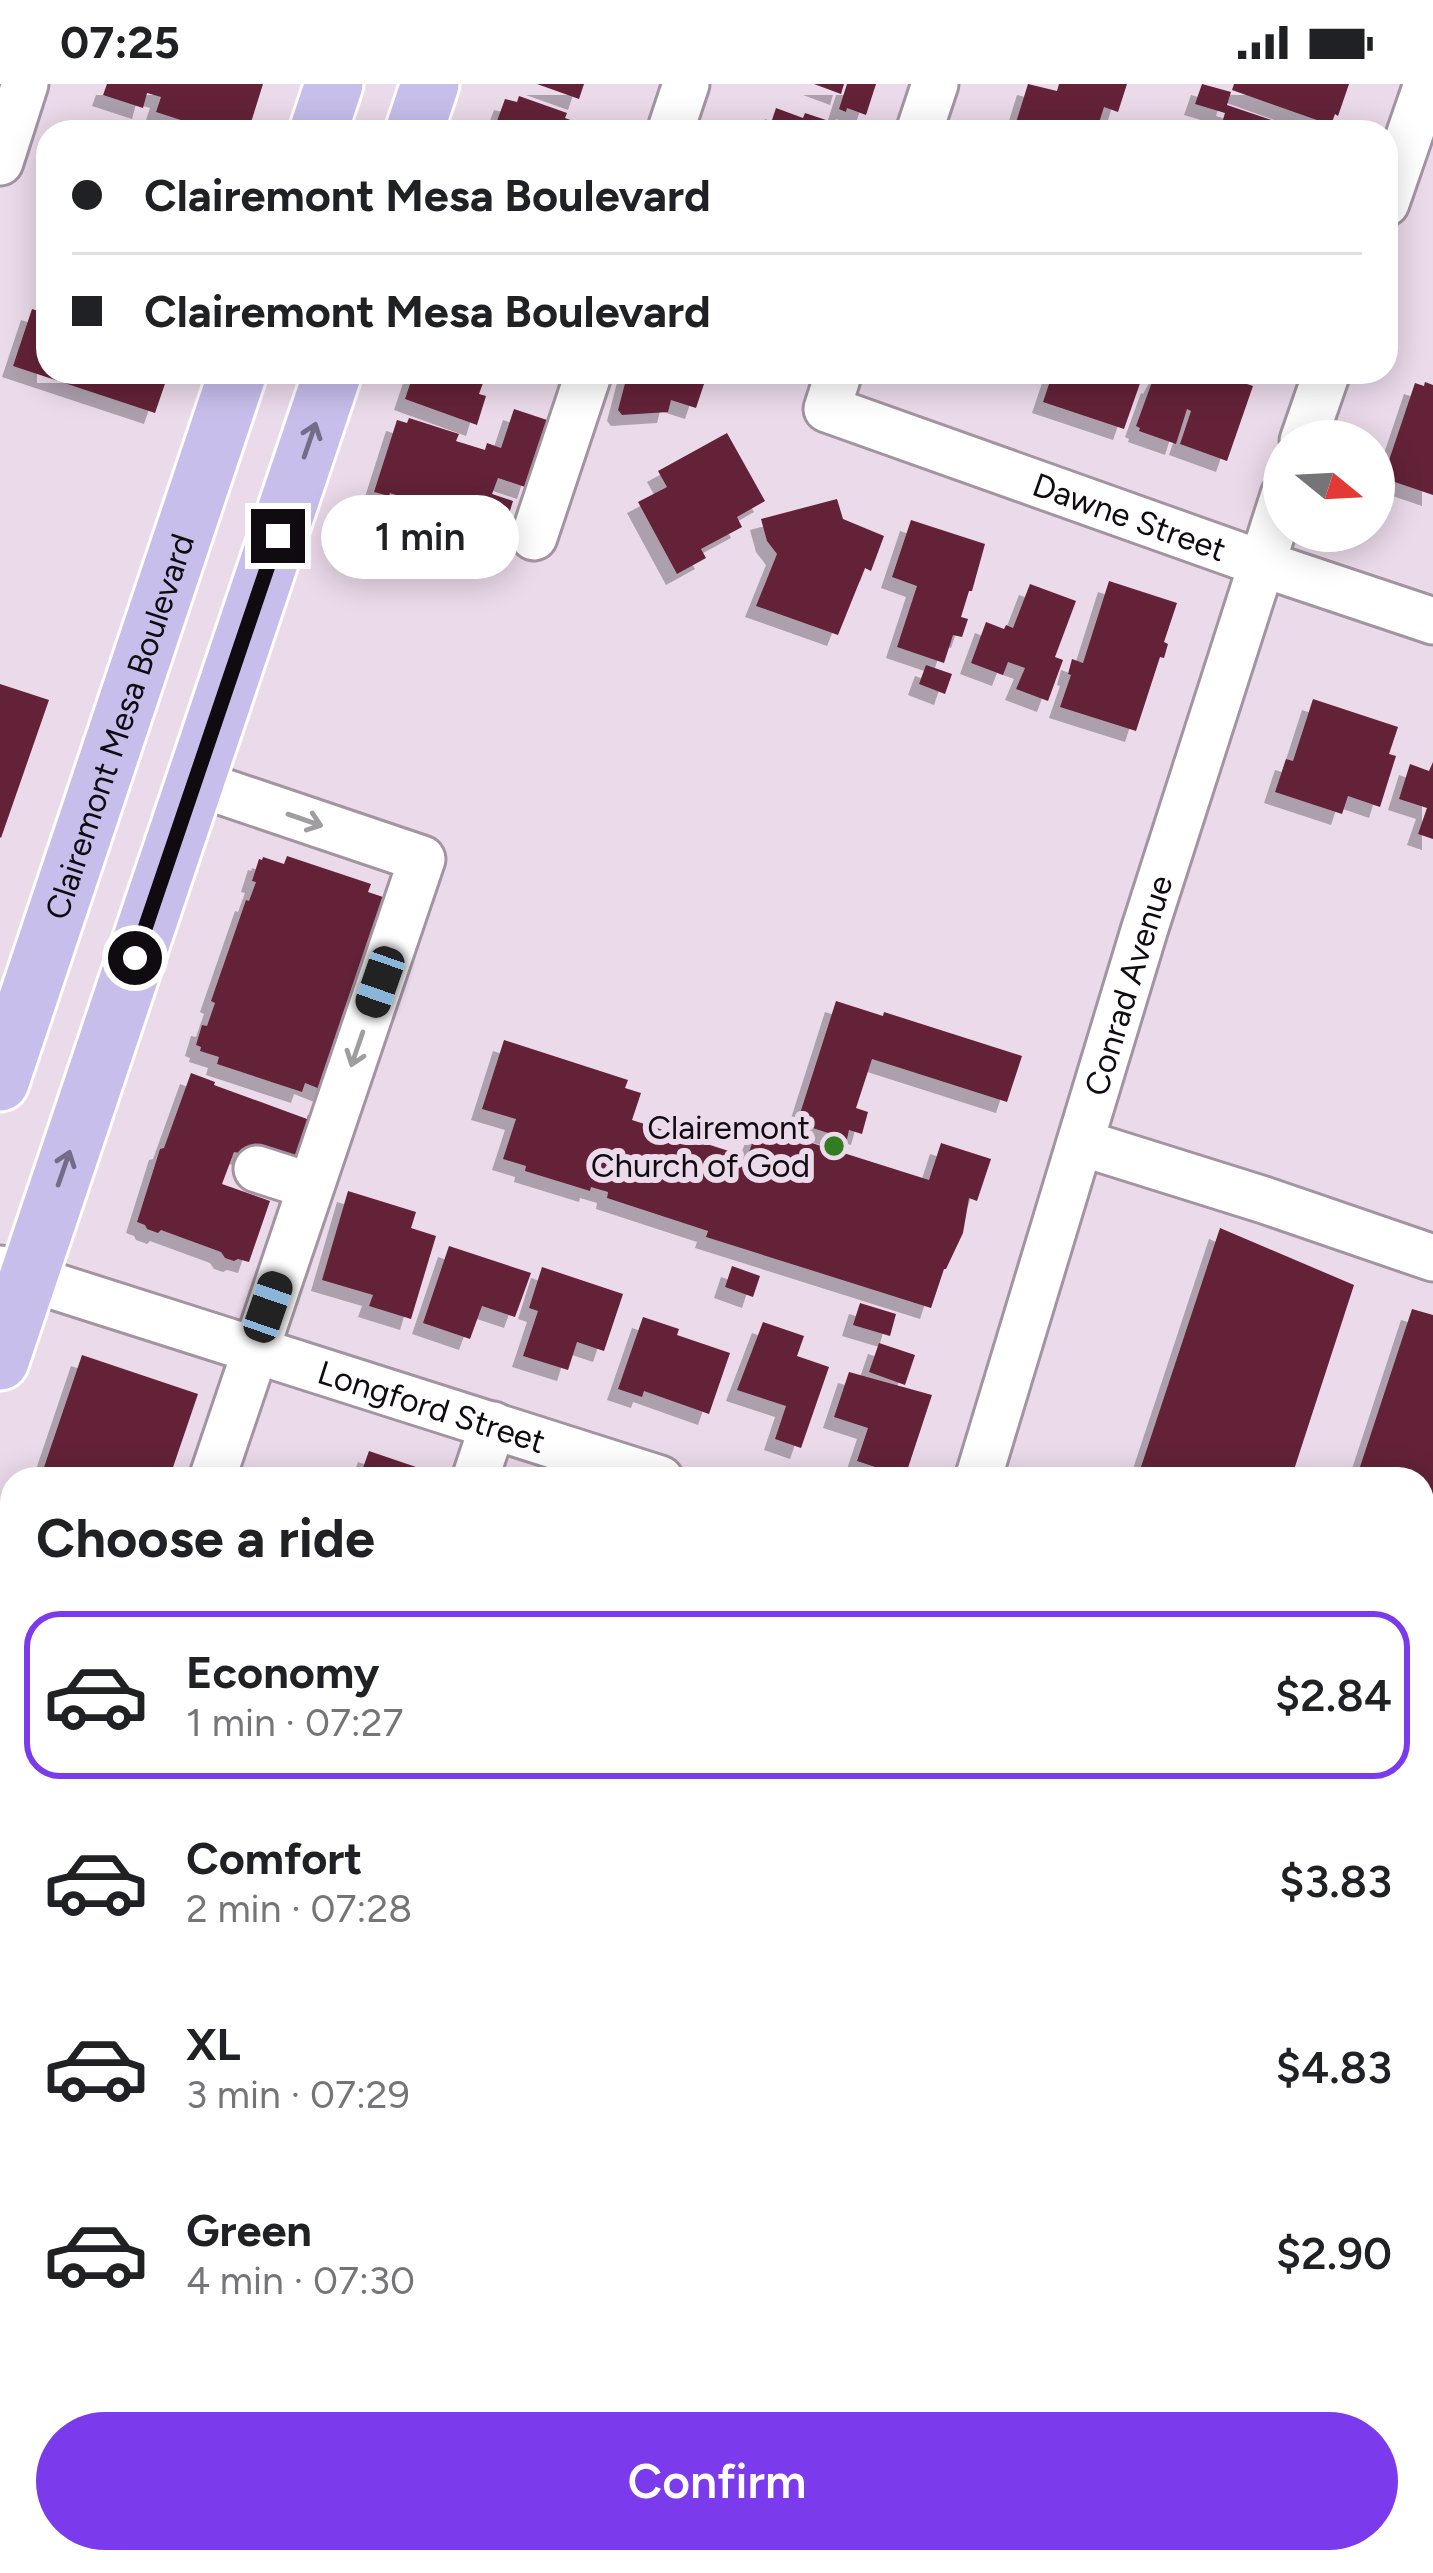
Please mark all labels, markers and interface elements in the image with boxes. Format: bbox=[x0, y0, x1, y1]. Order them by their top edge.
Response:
text: 07:25 bbox=[60, 15, 180, 69]
text: Clairemont Mesa Boulevard bbox=[144, 168, 711, 222]
text: Clairemont Mesa Boulevard bbox=[144, 284, 711, 338]
north arrow bbox=[1263, 420, 1395, 552]
map controls bbox=[1263, 420, 1395, 552]
one-way arrow bbox=[301, 422, 322, 459]
street label: Dawne Street bbox=[1028, 465, 1231, 569]
callout: 1 min bbox=[320, 494, 518, 578]
route end bbox=[251, 509, 305, 563]
text: 1 min bbox=[374, 513, 466, 560]
street label: Clairemont Mesa Boulevard bbox=[37, 529, 202, 924]
one-way arrow bbox=[285, 810, 323, 832]
street label: Conrad Avenue bbox=[1076, 870, 1181, 1100]
route start bbox=[108, 931, 162, 985]
car bbox=[351, 942, 409, 1022]
one-way arrow bbox=[345, 1030, 366, 1067]
place label: Clairemont Church of God bbox=[591, 1108, 810, 1185]
marker: Clairemont Church of God bbox=[821, 1133, 847, 1159]
one-way arrow bbox=[55, 1150, 77, 1188]
car bbox=[239, 1267, 297, 1347]
street label: Longford Street bbox=[313, 1352, 550, 1461]
text: Choose a ride bbox=[36, 1506, 375, 1571]
icon: car bbox=[42, 1641, 150, 1749]
text: Economy bbox=[186, 1645, 379, 1699]
text: $2.84 bbox=[1275, 1668, 1392, 1722]
text: 1 min · 07:27 bbox=[186, 1699, 403, 1746]
icon: car bbox=[42, 1827, 150, 1935]
text: Comfort bbox=[186, 1831, 362, 1885]
text: $3.83 bbox=[1279, 1854, 1392, 1908]
text: 2 min · 07:28 bbox=[186, 1885, 412, 1932]
icon: car bbox=[42, 2013, 150, 2121]
text: XL bbox=[186, 2017, 241, 2071]
text: $4.83 bbox=[1276, 2040, 1392, 2094]
text: 3 min · 07:29 bbox=[186, 2071, 410, 2118]
icon: car bbox=[42, 2199, 150, 2307]
text: Green bbox=[186, 2203, 312, 2257]
text: $2.90 bbox=[1276, 2226, 1392, 2280]
text: 4 min · 07:30 bbox=[186, 2257, 415, 2304]
button: Confirm bbox=[36, 2412, 1398, 2550]

